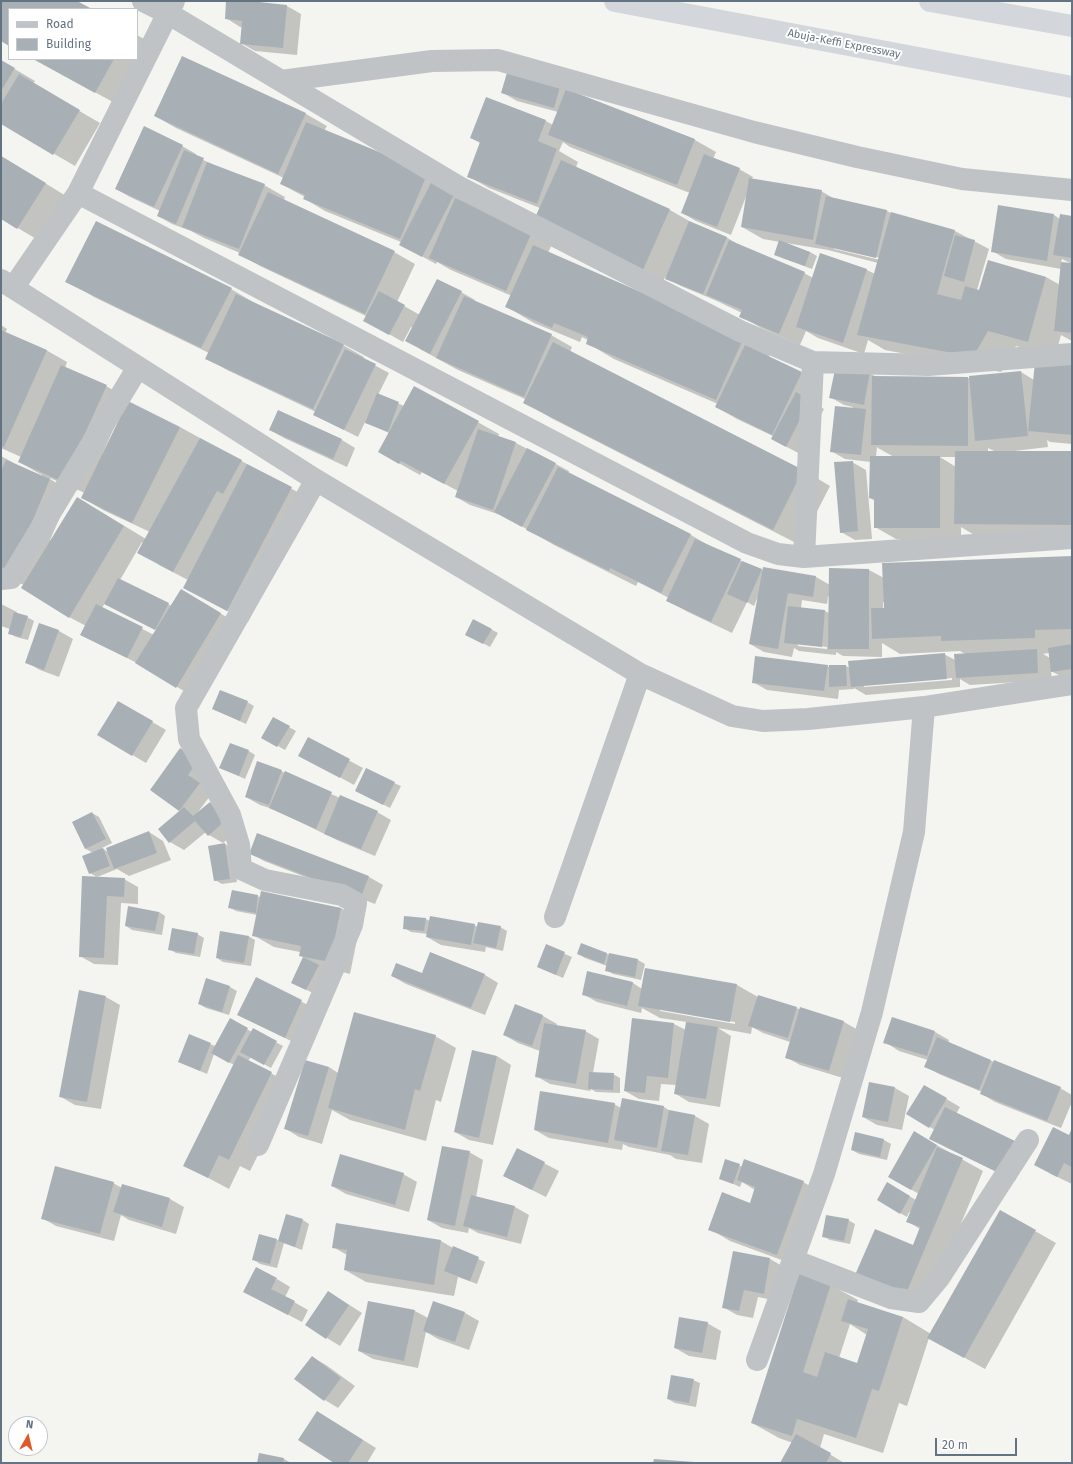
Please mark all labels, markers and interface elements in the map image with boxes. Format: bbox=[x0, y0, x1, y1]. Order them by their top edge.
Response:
legend bbox=[8, 8, 138, 60]
text: Road bbox=[46, 17, 74, 31]
street label: Abuja-Keffi Expressway bbox=[786, 27, 902, 61]
text: Building bbox=[46, 37, 91, 51]
north arrow bbox=[8, 1416, 48, 1456]
text: N bbox=[25, 1418, 34, 1432]
scale bar bbox=[937, 1430, 1019, 1456]
text: 20 m bbox=[942, 1438, 968, 1452]

